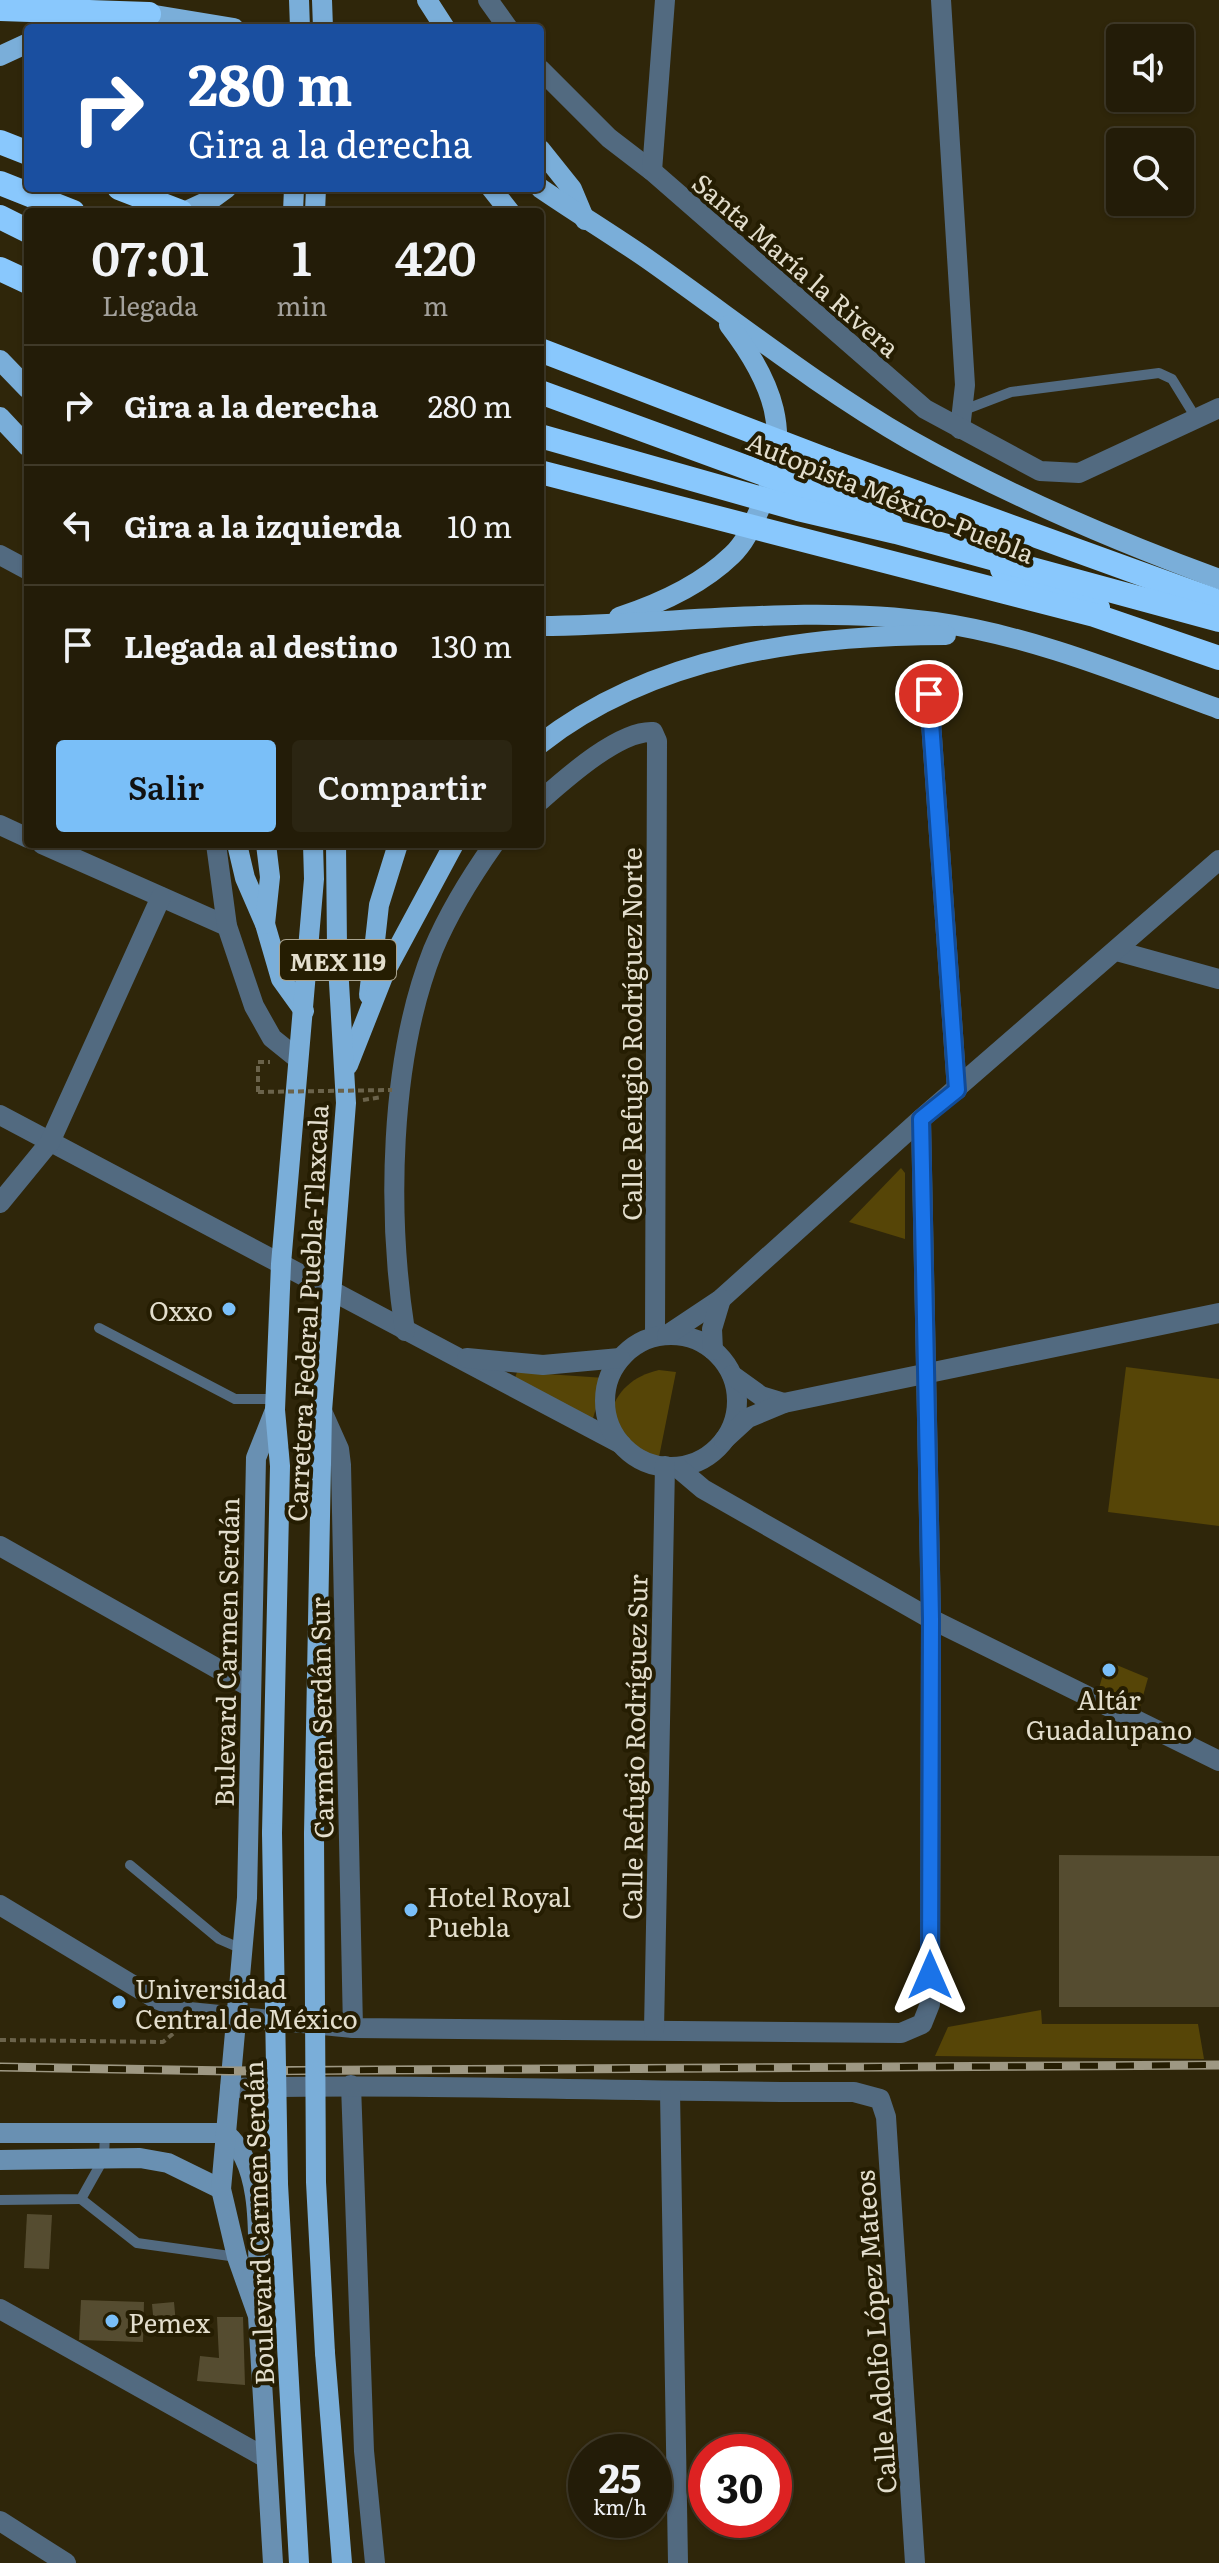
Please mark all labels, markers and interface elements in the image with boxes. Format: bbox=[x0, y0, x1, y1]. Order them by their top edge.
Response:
map controls bbox=[1106, 24, 1194, 216]
button: sound bbox=[1106, 24, 1194, 112]
text: 280 m bbox=[188, 40, 353, 123]
icon: right bbox=[56, 56, 160, 160]
text: Gira a la derecha bbox=[188, 116, 472, 169]
button: search bbox=[1106, 128, 1194, 216]
street label: Santa María la Rivera bbox=[685, 163, 909, 365]
text: 07:01 bbox=[91, 220, 209, 291]
text: 1 bbox=[292, 220, 312, 291]
text: 420 bbox=[395, 220, 477, 291]
text: Llegada bbox=[102, 285, 198, 324]
text: min bbox=[276, 285, 327, 324]
text: m bbox=[423, 285, 448, 324]
icon: right bbox=[56, 383, 100, 427]
text: Gira a la derecha bbox=[124, 383, 378, 427]
text: 280 m bbox=[428, 383, 512, 427]
street label: Autopista México-Puebla bbox=[741, 420, 1041, 572]
icon: left bbox=[56, 503, 100, 547]
text: Gira a la izquierda bbox=[124, 503, 402, 547]
text: 10 m bbox=[447, 503, 512, 547]
icon: arrive bbox=[56, 623, 100, 667]
text: Llegada al destino bbox=[124, 623, 398, 667]
text: 130 m bbox=[431, 623, 512, 667]
pin bbox=[895, 660, 963, 728]
icon: arrive bbox=[907, 672, 951, 716]
button: Salir bbox=[56, 740, 276, 832]
button: Compartir bbox=[292, 740, 512, 832]
street label: Calle Refugio Rodríguez Norte bbox=[611, 847, 650, 1221]
road number: MEX 119 bbox=[280, 940, 396, 980]
street label: Carretera Federal Puebla-Tlaxcala bbox=[276, 1103, 336, 1523]
place label: Oxxo bbox=[149, 1290, 213, 1329]
marker: Oxxo bbox=[220, 1300, 238, 1318]
street label: Bulevard Carmen Serdán bbox=[203, 1497, 247, 1807]
street label: Calle Refugio Rodríguez Sur bbox=[610, 1573, 656, 1920]
street label: Carmen Serdán Sur bbox=[298, 1596, 342, 1839]
marker: Altár Guadalupano bbox=[1100, 1661, 1118, 1679]
place label: Altár Guadalupano bbox=[1026, 1679, 1192, 1748]
place label: Hotel Royal Puebla bbox=[427, 1876, 571, 1945]
marker: Hotel Royal Puebla bbox=[402, 1901, 420, 1919]
position arrow bbox=[888, 1933, 972, 2017]
place label: Universidad Central de México bbox=[135, 1968, 358, 2037]
marker: Universidad Central de México bbox=[110, 1993, 128, 2011]
street label: Boulevard Carmen Serdán bbox=[232, 2060, 282, 2386]
street label: Calle Adolfo López Mateos bbox=[843, 2169, 905, 2495]
place label: Pemex bbox=[128, 2302, 210, 2341]
marker: Pemex bbox=[103, 2312, 121, 2330]
speed limit sign: 30 bbox=[688, 2434, 792, 2538]
text: 25 bbox=[598, 2446, 642, 2505]
text: km/h bbox=[593, 2491, 647, 2521]

